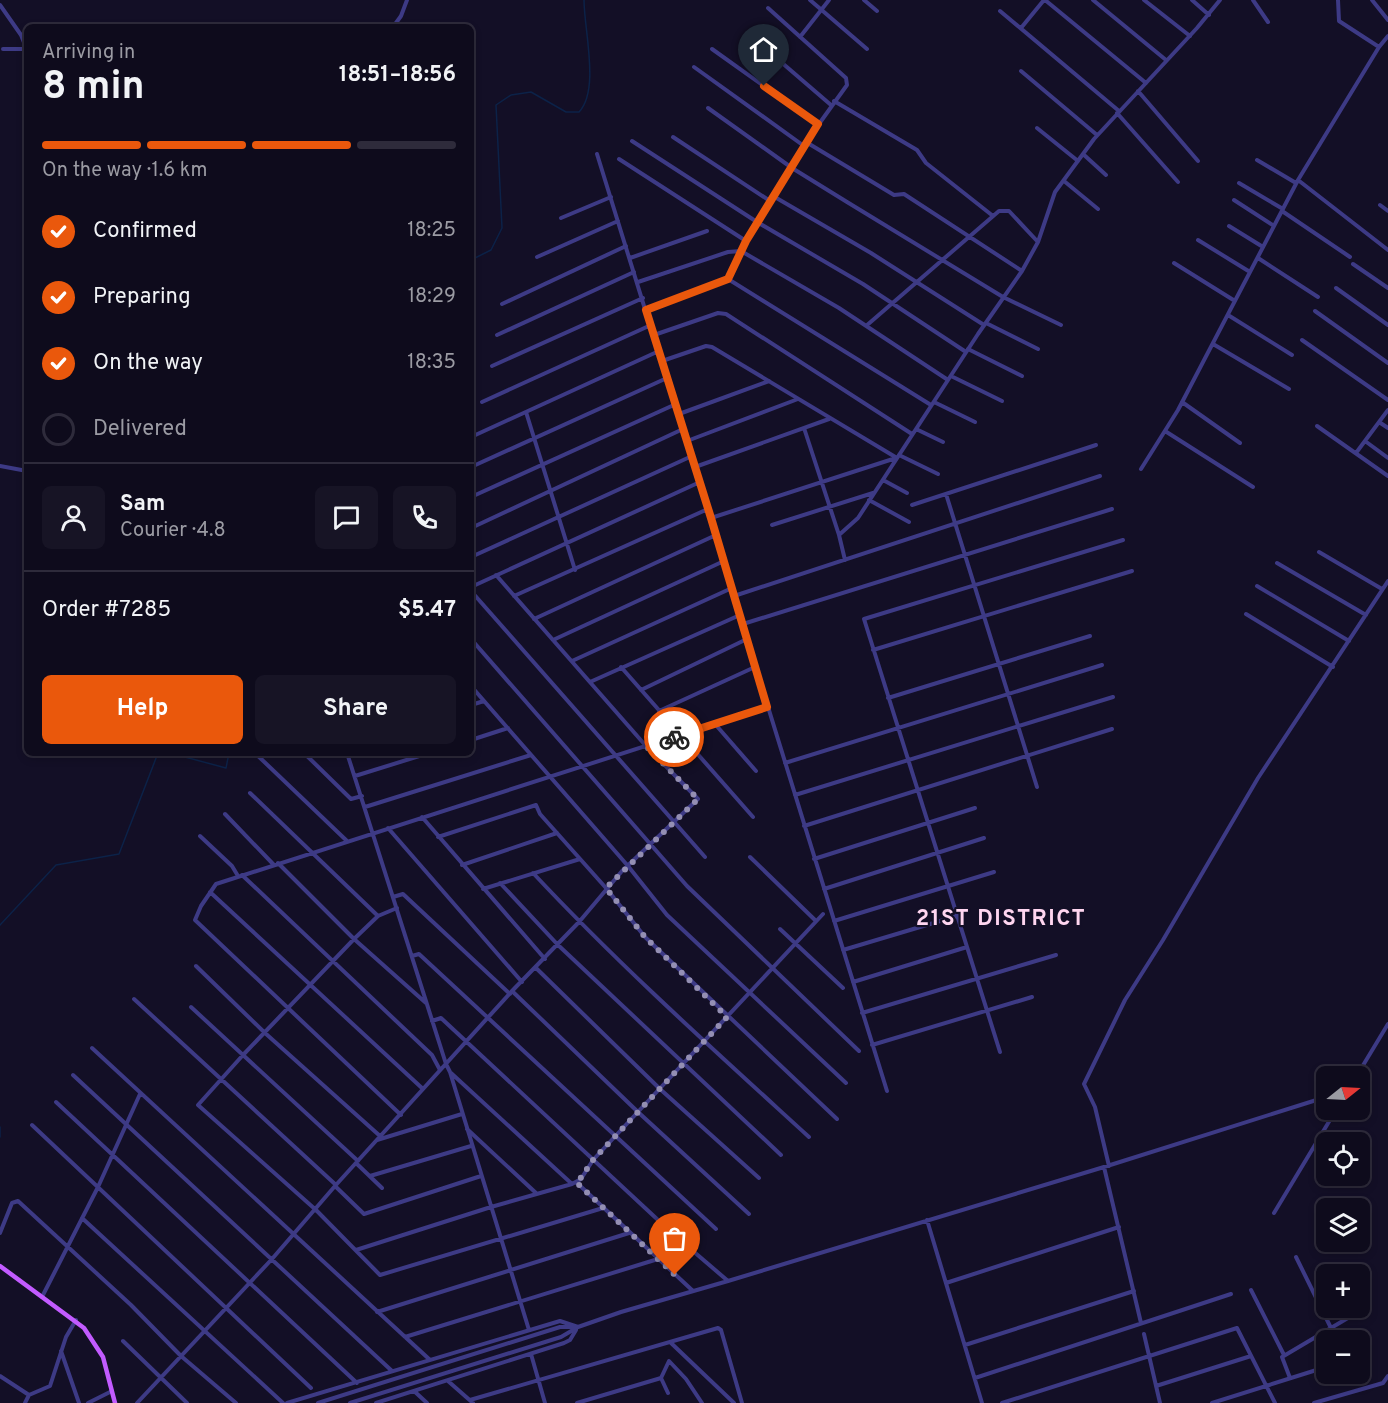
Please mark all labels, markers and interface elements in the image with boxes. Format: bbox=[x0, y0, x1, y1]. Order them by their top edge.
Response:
pin bbox=[738, 24, 789, 86]
icon: home bbox=[747, 33, 780, 66]
text: Arriving in bbox=[42, 40, 135, 66]
text: 18:51–18:56 bbox=[339, 62, 456, 89]
text: 8 min bbox=[42, 64, 145, 113]
text: On the way · 1.6 km bbox=[42, 158, 208, 184]
icon: check bbox=[42, 215, 75, 248]
text: Confirmed bbox=[93, 218, 197, 245]
text: 18:25 bbox=[407, 218, 456, 244]
icon: check bbox=[42, 281, 75, 314]
text: Preparing bbox=[93, 284, 191, 311]
text: 18:29 bbox=[408, 284, 456, 310]
icon: check bbox=[42, 347, 75, 380]
text: On the way bbox=[93, 350, 203, 377]
text: 18:35 bbox=[407, 350, 456, 376]
text: Delivered bbox=[93, 416, 187, 443]
button: person bbox=[42, 486, 105, 549]
button: chat bbox=[315, 486, 378, 549]
button: phone bbox=[393, 486, 456, 549]
text: Sam bbox=[120, 491, 165, 518]
text: Courier · 4.8 bbox=[120, 518, 226, 544]
text: Order #7285 bbox=[42, 597, 171, 624]
text: $5.47 bbox=[398, 597, 456, 624]
button: Help bbox=[42, 675, 243, 744]
button: Share bbox=[255, 675, 456, 744]
courier bbox=[644, 707, 704, 767]
icon: bike bbox=[658, 721, 691, 754]
district label: 21ST DISTRICT bbox=[916, 906, 1086, 933]
north arrow bbox=[1316, 1066, 1370, 1120]
map controls bbox=[1316, 1066, 1370, 1384]
button: locate bbox=[1316, 1132, 1370, 1186]
button: layers bbox=[1316, 1198, 1370, 1252]
pin bbox=[649, 1213, 700, 1275]
icon: bag bbox=[658, 1222, 691, 1255]
button: + bbox=[1316, 1264, 1370, 1318]
button: − bbox=[1316, 1330, 1370, 1384]

